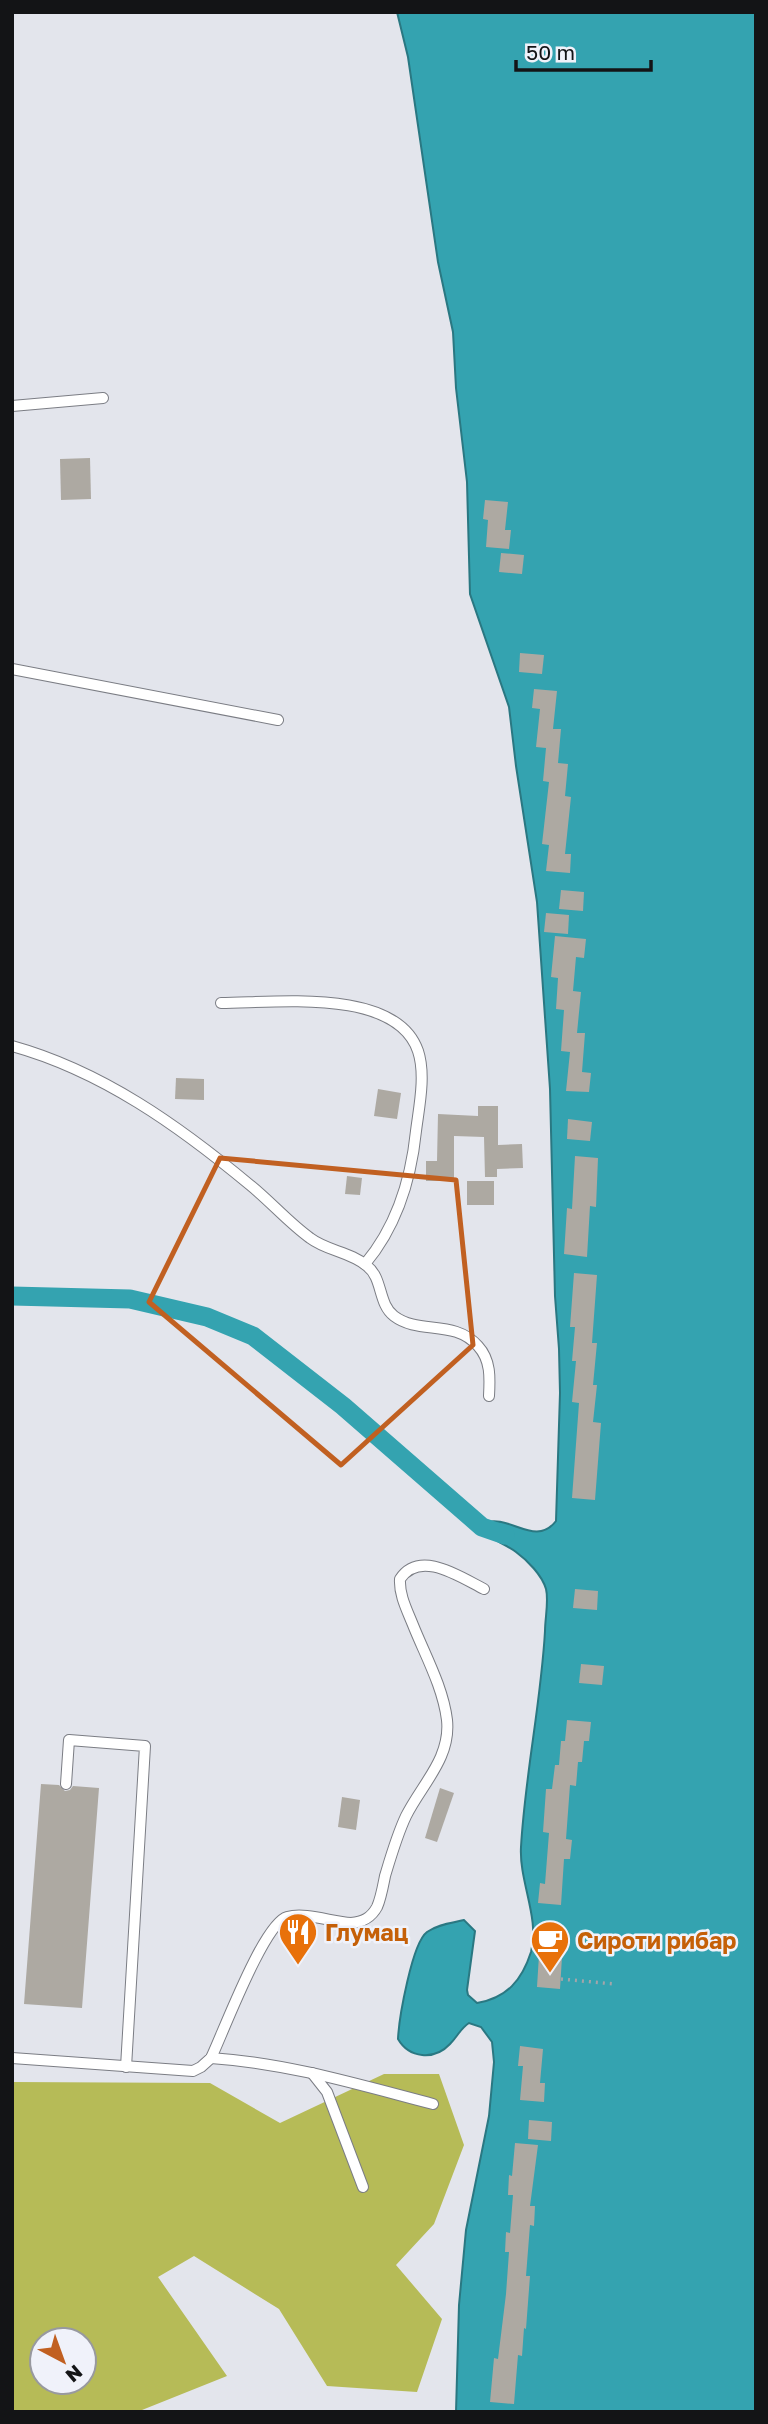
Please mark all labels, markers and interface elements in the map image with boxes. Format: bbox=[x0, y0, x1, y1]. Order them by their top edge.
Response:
scale bar bbox=[516, 28, 651, 72]
text: 50 m bbox=[526, 39, 575, 65]
restaurant icon: Глумац bbox=[277, 1911, 319, 1966]
place label: Глумац bbox=[325, 1918, 409, 1946]
cafe icon: Сироти рибар bbox=[529, 1919, 571, 1974]
place label: Сироти рибар bbox=[577, 1926, 736, 1954]
north arrow bbox=[28, 2326, 98, 2396]
text: N bbox=[61, 2361, 87, 2388]

